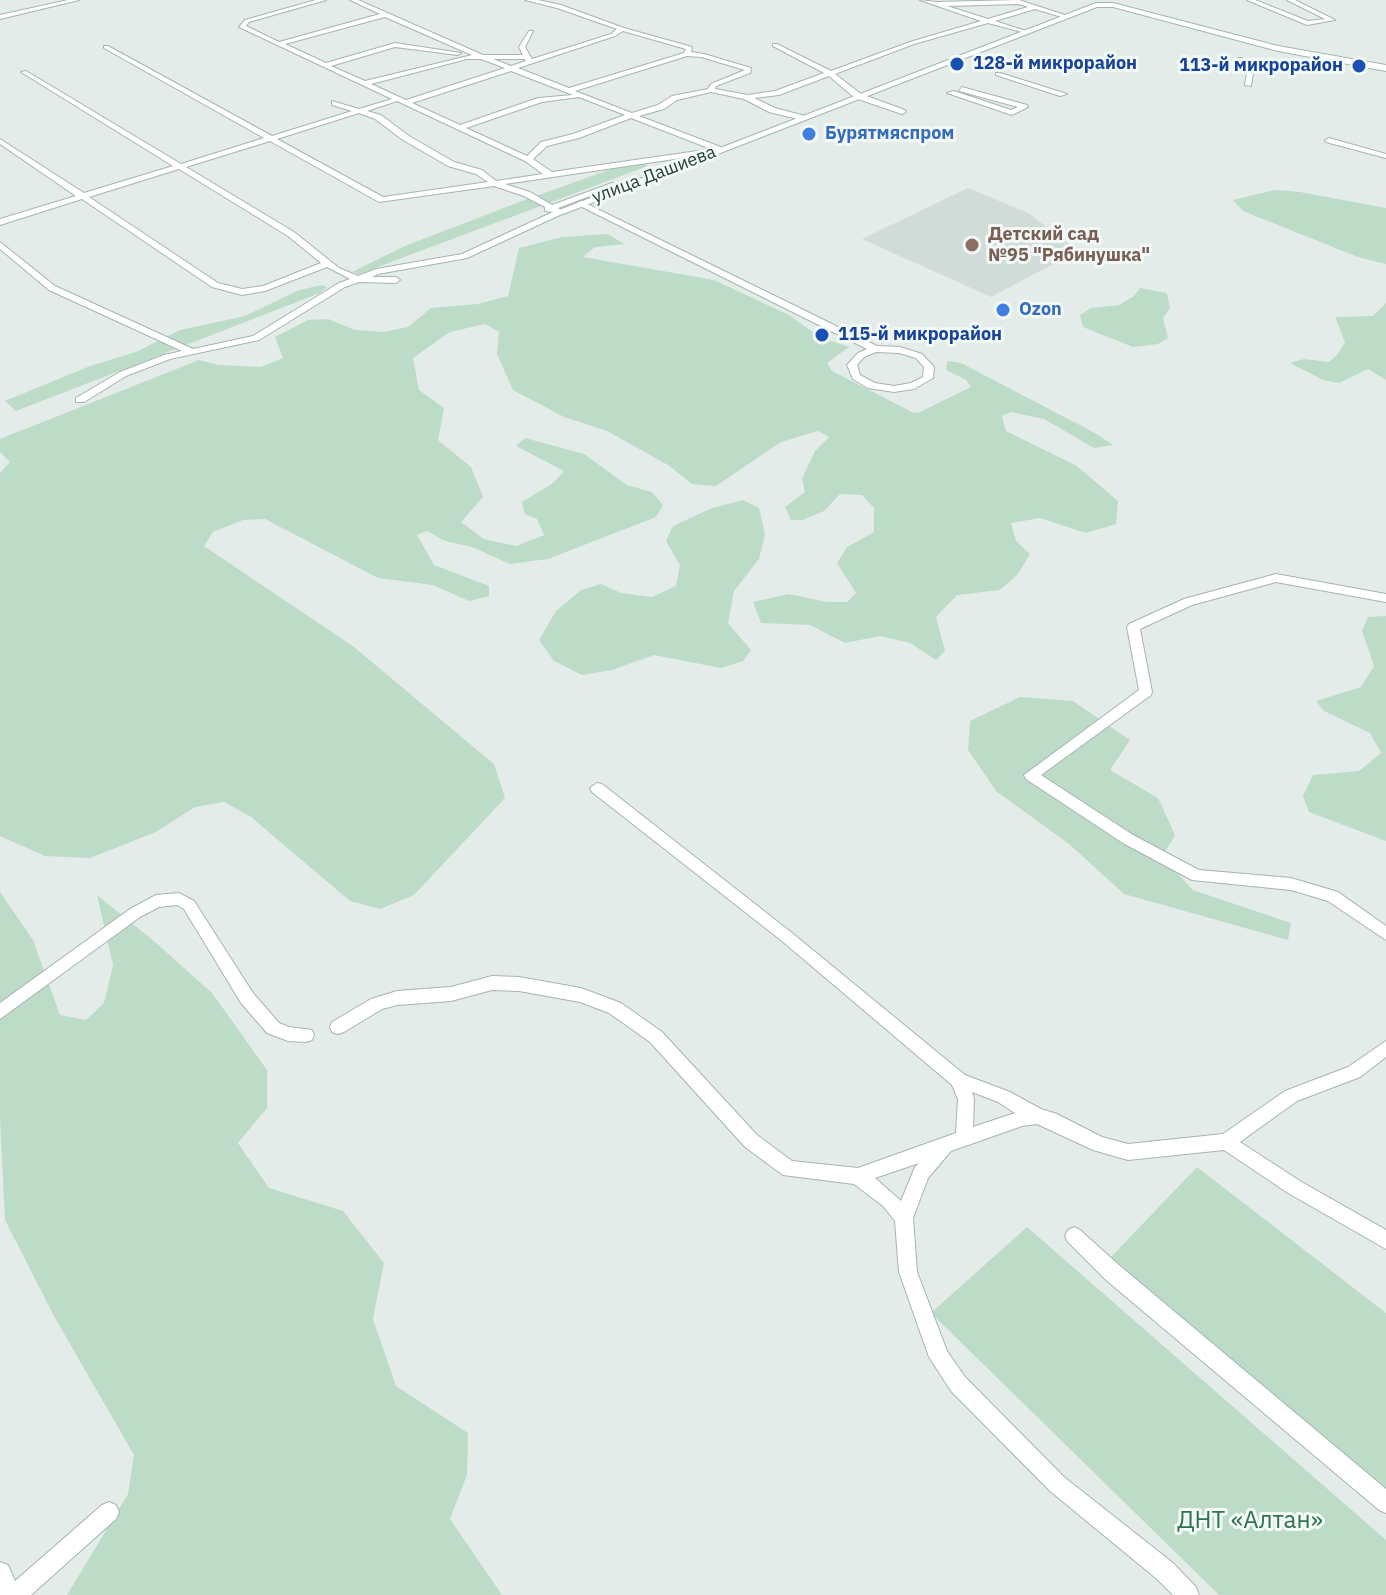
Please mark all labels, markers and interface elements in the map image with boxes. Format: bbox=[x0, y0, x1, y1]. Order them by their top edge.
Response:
place label: 128-й микрорайон bbox=[973, 53, 1137, 75]
marker: 128-й микрорайон bbox=[948, 55, 966, 73]
place label: 113-й микрорайон bbox=[1179, 55, 1343, 77]
marker: 113-й микрорайон bbox=[1350, 57, 1368, 75]
place label: Бурятмяспром bbox=[825, 123, 954, 145]
marker: Бурятмяспром bbox=[800, 125, 818, 143]
street label: улица Дашиева bbox=[589, 141, 719, 209]
place label: Детский сад №95 "Рябинушка" bbox=[988, 224, 1150, 266]
marker: Детский сад №95 "Рябинушка" bbox=[963, 236, 981, 254]
place label: Ozon bbox=[1019, 299, 1062, 321]
marker: Ozon bbox=[994, 301, 1012, 319]
place label: 115-й микрорайон bbox=[838, 324, 1002, 346]
marker: 115-й микрорайон bbox=[813, 326, 831, 344]
park label: ДНТ «Алтан» bbox=[1177, 1507, 1323, 1535]

